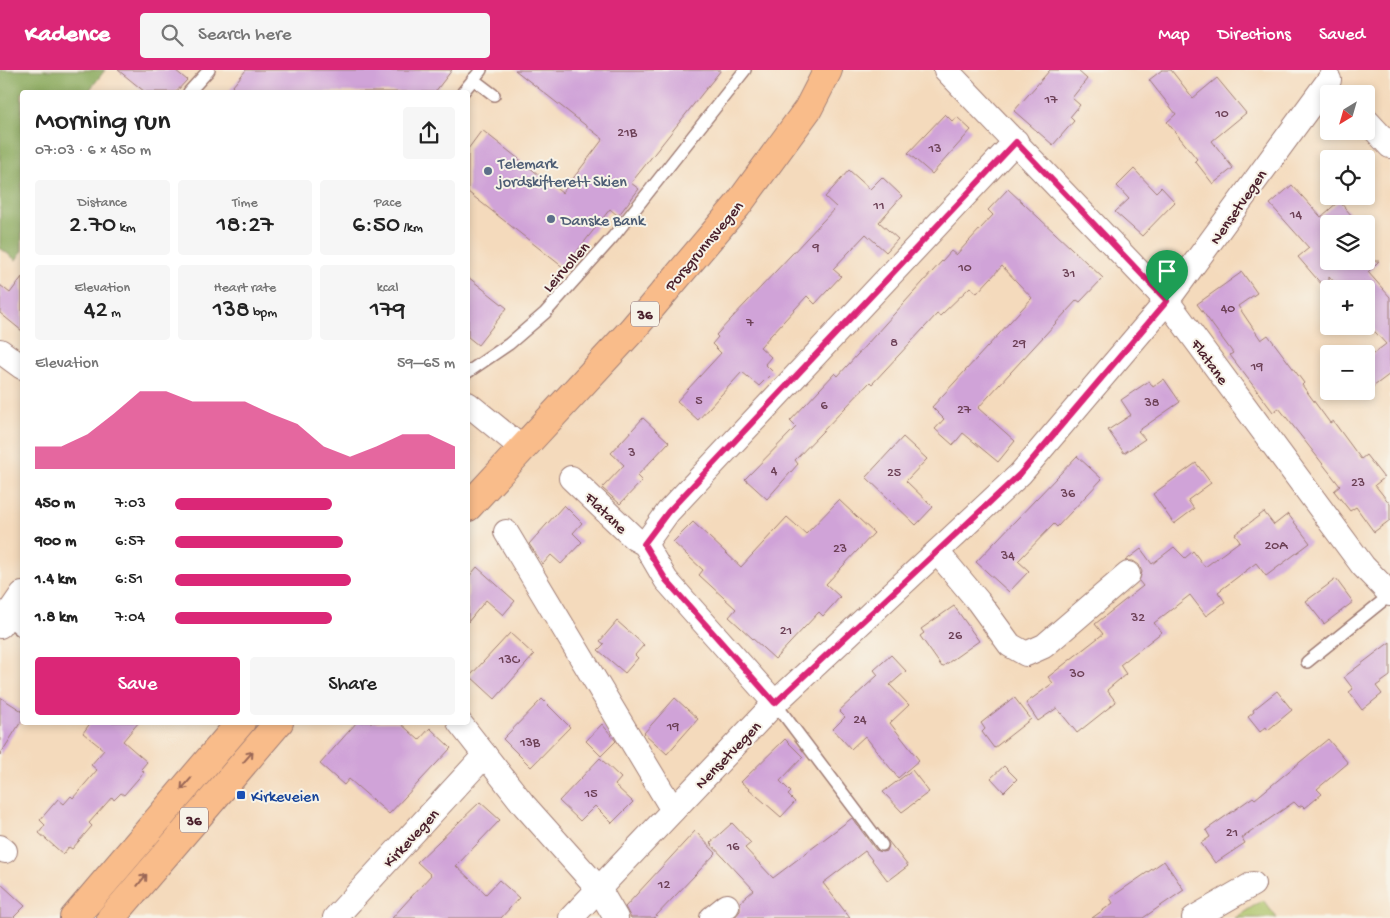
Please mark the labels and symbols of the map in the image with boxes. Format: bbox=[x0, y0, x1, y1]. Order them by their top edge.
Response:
north arrow bbox=[1320, 85, 1375, 140]
house number: 17 bbox=[1044, 92, 1058, 109]
house number: 10 bbox=[1214, 106, 1229, 123]
house number: 21B bbox=[617, 125, 638, 142]
house number: 13 bbox=[928, 141, 941, 158]
place label: Telemark jordskifterett Skien bbox=[495, 156, 627, 193]
marker: Telemark jordskifterett Skien bbox=[482, 165, 494, 177]
street label: Nensetvegen bbox=[1207, 166, 1273, 249]
street label: Porsgrunnsvegen bbox=[662, 198, 749, 297]
house number: 11 bbox=[872, 198, 885, 215]
house number: 14 bbox=[1289, 207, 1303, 224]
marker: Danske Bank bbox=[545, 213, 557, 225]
place label: Danske Bank bbox=[560, 213, 647, 232]
street label: Leirvollen bbox=[540, 239, 596, 298]
house number: 9 bbox=[811, 240, 820, 257]
pin bbox=[1146, 250, 1188, 301]
house number: 10 bbox=[957, 260, 972, 277]
house number: 31 bbox=[1062, 266, 1075, 283]
house number: 40 bbox=[1221, 301, 1235, 318]
road number: 36 bbox=[631, 302, 659, 326]
house number: 7 bbox=[745, 315, 754, 332]
house number: 8 bbox=[890, 335, 898, 352]
house number: 29 bbox=[1012, 336, 1026, 353]
street label: Flatane bbox=[1185, 336, 1232, 390]
house number: 19 bbox=[1250, 359, 1263, 376]
house number: 5 bbox=[695, 393, 703, 410]
house number: 38 bbox=[1144, 395, 1160, 412]
house number: 6 bbox=[820, 398, 828, 415]
house number: 27 bbox=[957, 402, 972, 419]
house number: 3 bbox=[627, 445, 636, 462]
house number: 4 bbox=[771, 463, 778, 480]
house number: 25 bbox=[887, 465, 901, 482]
house number: 23 bbox=[1351, 475, 1365, 492]
house number: 36 bbox=[1060, 486, 1076, 503]
street label: Flatane bbox=[579, 489, 630, 540]
house number: 20A bbox=[1264, 538, 1288, 555]
house number: 23 bbox=[833, 541, 847, 558]
house number: 34 bbox=[1000, 548, 1015, 565]
house number: 32 bbox=[1130, 610, 1145, 627]
house number: 21 bbox=[780, 623, 792, 640]
house number: 26 bbox=[948, 628, 963, 645]
house number: 13C bbox=[498, 652, 521, 669]
house number: 30 bbox=[1068, 666, 1085, 683]
house number: 24 bbox=[853, 712, 867, 729]
street label: Nensetvegen bbox=[692, 718, 767, 794]
house number: 19 bbox=[666, 719, 679, 736]
house number: 13B bbox=[519, 735, 541, 752]
one-way arrow bbox=[243, 751, 254, 764]
one-way arrow bbox=[181, 778, 192, 791]
house number: 15 bbox=[583, 786, 598, 803]
marker: Kirkeveien bbox=[235, 789, 247, 801]
place label: Kirkeveien bbox=[251, 789, 319, 808]
street label: Kirkevegen bbox=[381, 806, 445, 873]
road number: 36 bbox=[180, 808, 208, 832]
house number: 21 bbox=[1226, 825, 1238, 842]
house number: 16 bbox=[726, 839, 740, 856]
one-way arrow bbox=[137, 874, 148, 887]
house number: 12 bbox=[657, 877, 670, 894]

